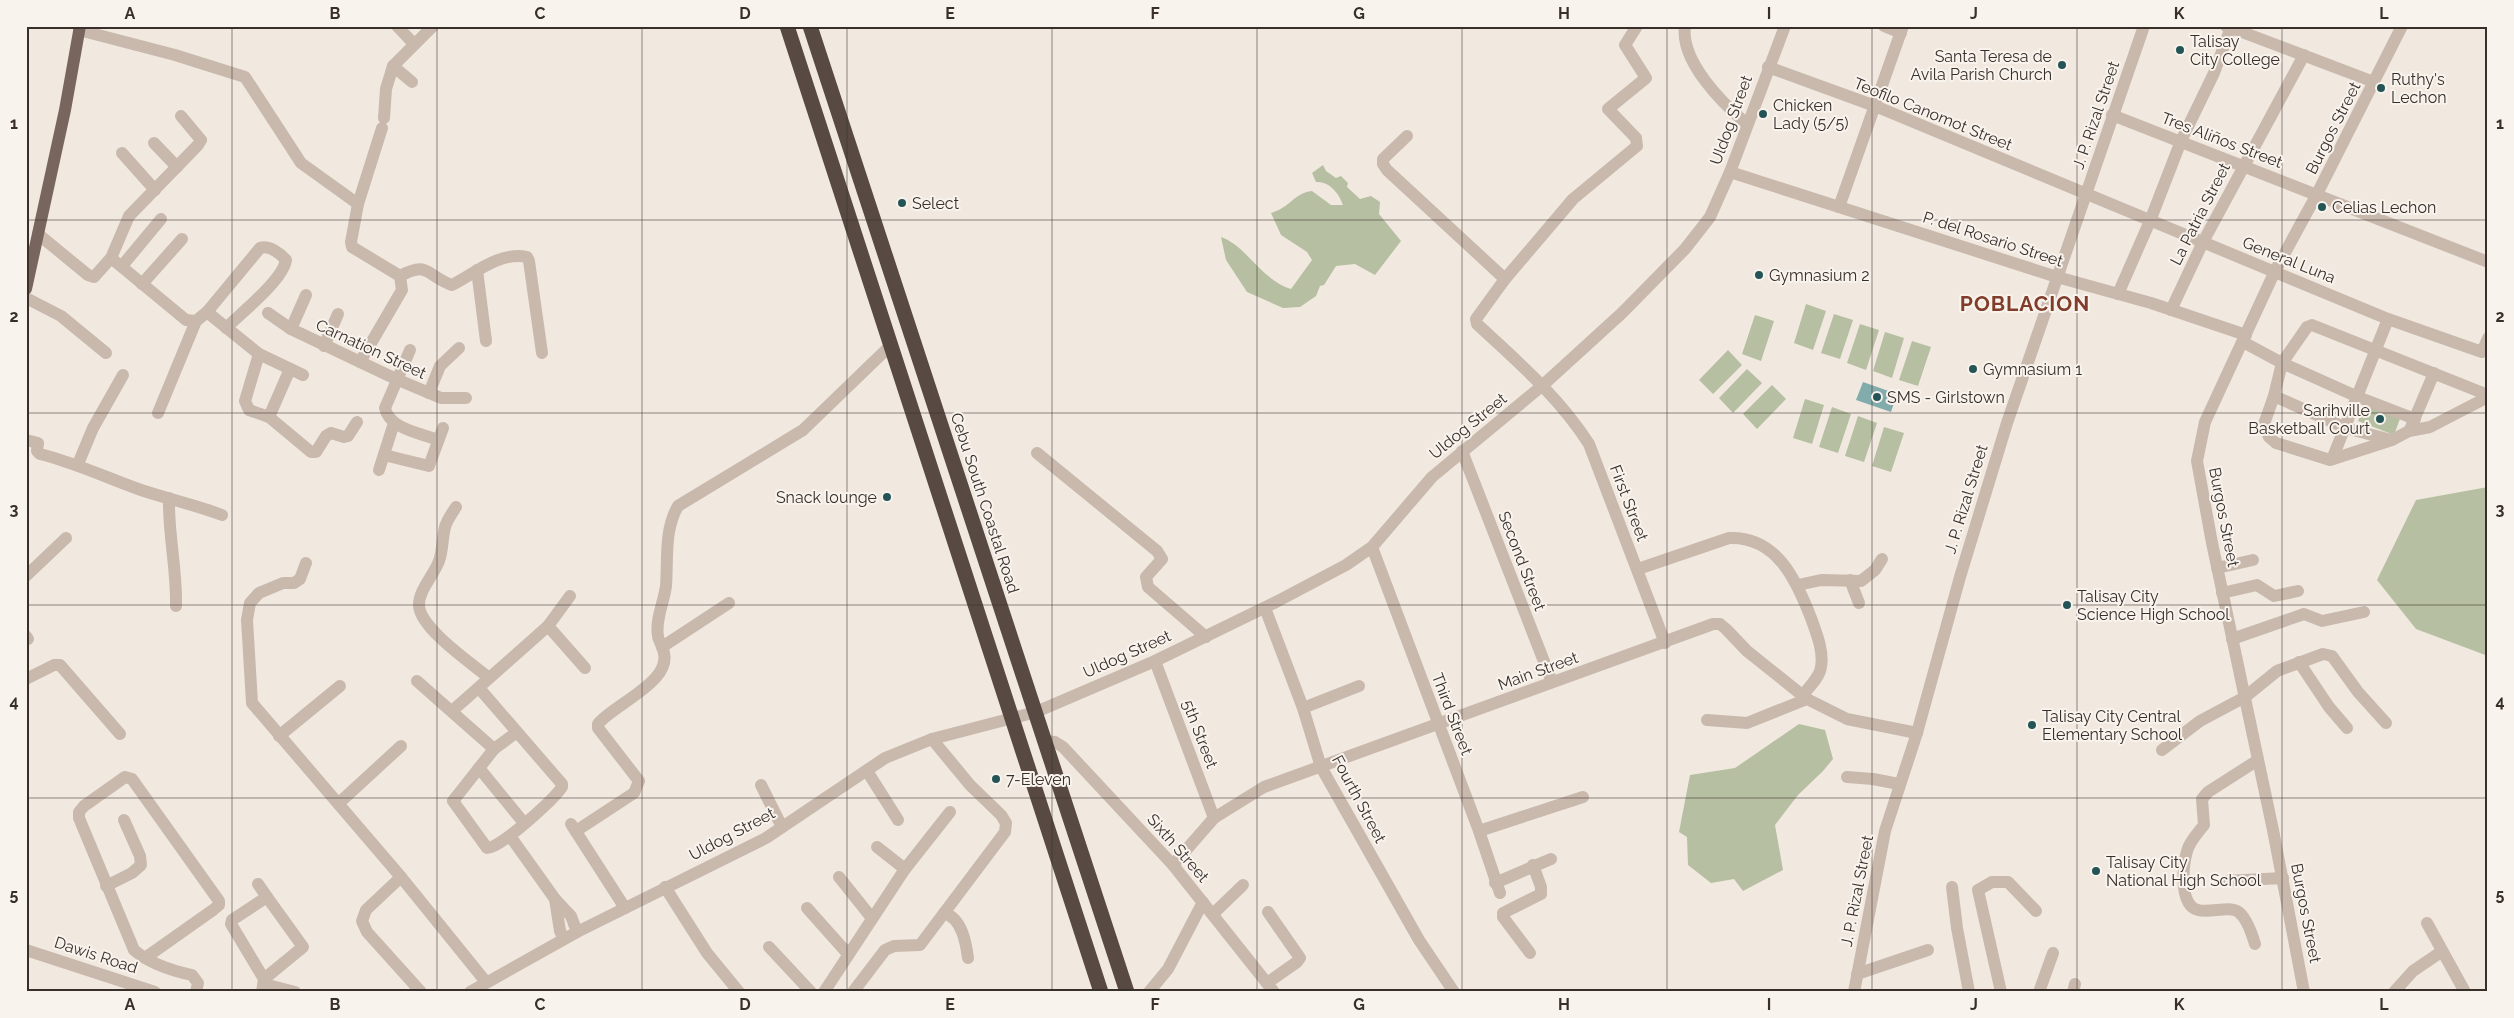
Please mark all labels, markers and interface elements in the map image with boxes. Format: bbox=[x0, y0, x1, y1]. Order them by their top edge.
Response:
text: A bbox=[125, 4, 136, 23]
text: B bbox=[330, 4, 341, 23]
text: C bbox=[535, 4, 546, 23]
text: D bbox=[739, 4, 751, 23]
text: E bbox=[945, 4, 955, 23]
text: F bbox=[1150, 4, 1160, 23]
text: G bbox=[1353, 4, 1365, 23]
text: H bbox=[1558, 4, 1570, 23]
text: I bbox=[1767, 4, 1771, 23]
text: J bbox=[1970, 4, 1978, 23]
text: K bbox=[2174, 4, 2185, 23]
text: L bbox=[2379, 4, 2389, 23]
place label: Talisay City College bbox=[2190, 32, 2280, 69]
marker: Talisay City College bbox=[2174, 44, 2186, 56]
place label: Santa Teresa de Avila Parish Church bbox=[1910, 47, 2052, 84]
street label: J. P. Rizal Street bbox=[2069, 58, 2124, 172]
marker: Santa Teresa de Avila Parish Church bbox=[2056, 59, 2068, 71]
place label: Ruthy's Lechon bbox=[2391, 70, 2447, 107]
street label: Uldog Street bbox=[1706, 72, 1756, 167]
street label: Teofilo Canomot Street bbox=[1851, 73, 2016, 155]
street label: Burgos Street bbox=[2302, 78, 2365, 177]
marker: Ruthy's Lechon bbox=[2375, 82, 2387, 94]
place label: Chicken Lady (5/5) bbox=[1773, 96, 1848, 133]
marker: Chicken Lady (5/5) bbox=[1757, 108, 1769, 120]
street label: Tres Aliños Street bbox=[2159, 108, 2286, 172]
text: 1 bbox=[10, 114, 18, 133]
text: 1 bbox=[2496, 114, 2504, 133]
street label: La Patria Street bbox=[2166, 159, 2234, 268]
place label: Select bbox=[912, 194, 960, 213]
marker: Select bbox=[896, 197, 908, 209]
place label: Celias Lechon bbox=[2332, 198, 2436, 217]
marker: Celias Lechon bbox=[2316, 201, 2328, 213]
street label: P. del Rosario Street bbox=[1921, 207, 2066, 271]
street label: General Luna bbox=[2240, 233, 2338, 287]
place label: Gymnasium 2 bbox=[1769, 266, 1870, 285]
marker: Gymnasium 2 bbox=[1753, 269, 1765, 281]
district label: POBLACION bbox=[1960, 291, 2090, 316]
text: 2 bbox=[9, 307, 19, 326]
text: 2 bbox=[2495, 307, 2505, 326]
street label: Carnation Street bbox=[313, 315, 430, 383]
place label: Gymnasium 1 bbox=[1983, 360, 2082, 379]
marker: Gymnasium 1 bbox=[1967, 363, 1979, 375]
place label: SMS - Girlstown bbox=[1887, 388, 2005, 407]
street label: Uldog Street bbox=[1425, 389, 1511, 463]
marker: SMS - Girlstown bbox=[1871, 391, 1883, 403]
place label: Sarihville Basketball Court bbox=[2248, 401, 2371, 438]
street label: Cebu South Coastal Road bbox=[947, 410, 1023, 596]
marker: Sarihville Basketball Court bbox=[2374, 413, 2386, 425]
street label: J. P. Rizal Street bbox=[1940, 442, 1992, 556]
street label: First Street bbox=[1606, 462, 1652, 544]
street label: Burgos Street bbox=[2205, 466, 2243, 569]
place label: Snack lounge bbox=[776, 488, 877, 507]
marker: Snack lounge bbox=[881, 491, 893, 503]
text: 3 bbox=[10, 500, 19, 519]
text: 3 bbox=[2496, 500, 2505, 519]
street label: Second Street bbox=[1494, 509, 1550, 614]
place label: Talisay City Science High School bbox=[2077, 587, 2230, 624]
marker: Talisay City Science High School bbox=[2061, 599, 2073, 611]
street label: Uldog Street bbox=[1080, 626, 1174, 682]
street label: Main Street bbox=[1495, 648, 1581, 694]
street label: Third Street bbox=[1428, 670, 1477, 758]
text: 4 bbox=[9, 692, 19, 711]
text: 4 bbox=[2495, 692, 2505, 711]
street label: 5th Street bbox=[1178, 697, 1222, 772]
place label: Talisay City Central Elementary School bbox=[2042, 707, 2183, 744]
marker: Talisay City Central Elementary School bbox=[2026, 719, 2038, 731]
street label: Fourth Street bbox=[1328, 752, 1390, 847]
place label: 7-Eleven bbox=[1006, 770, 1071, 789]
marker: 7-Eleven bbox=[990, 773, 1002, 785]
street label: Uldog Street bbox=[686, 803, 779, 864]
street label: Sixth Street bbox=[1143, 810, 1213, 887]
street label: J. P. Rizal Street bbox=[1837, 833, 1877, 948]
place label: Talisay City National High School bbox=[2106, 853, 2262, 890]
street label: Burgos Street bbox=[2287, 862, 2325, 965]
marker: Talisay City National High School bbox=[2090, 865, 2102, 877]
text: 5 bbox=[10, 885, 19, 904]
text: 5 bbox=[2496, 885, 2505, 904]
street label: Dawis Road bbox=[52, 933, 140, 977]
text: A bbox=[125, 995, 136, 1014]
text: B bbox=[330, 995, 341, 1014]
text: C bbox=[535, 995, 546, 1014]
text: D bbox=[739, 995, 751, 1014]
text: E bbox=[945, 995, 955, 1014]
text: F bbox=[1150, 995, 1160, 1014]
text: G bbox=[1353, 995, 1365, 1014]
text: H bbox=[1558, 995, 1570, 1014]
text: I bbox=[1767, 995, 1771, 1014]
text: J bbox=[1970, 995, 1978, 1014]
text: K bbox=[2174, 995, 2185, 1014]
text: L bbox=[2379, 995, 2389, 1014]

